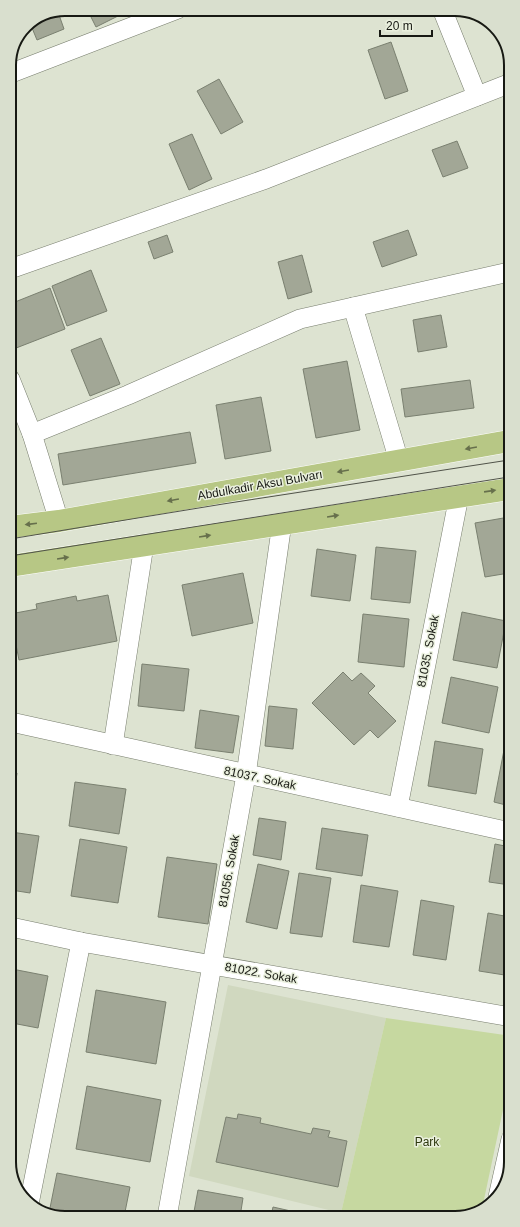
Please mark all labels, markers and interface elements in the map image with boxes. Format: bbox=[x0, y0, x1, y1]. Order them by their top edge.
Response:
scale bar bbox=[380, 12, 432, 38]
text: 20 m bbox=[386, 19, 413, 33]
one-way arrow bbox=[465, 445, 477, 451]
street label: Abdulkadir Aksu Bulvarı bbox=[196, 467, 324, 503]
one-way arrow bbox=[337, 468, 349, 474]
one-way arrow bbox=[484, 488, 496, 494]
one-way arrow bbox=[167, 498, 179, 504]
one-way arrow bbox=[327, 512, 340, 518]
one-way arrow bbox=[25, 521, 37, 527]
one-way arrow bbox=[199, 532, 211, 538]
one-way arrow bbox=[57, 555, 69, 561]
street label: 81035. Sokak bbox=[414, 613, 442, 688]
street label: 81037. Sokak bbox=[223, 764, 298, 793]
street label: 81056. Sokak bbox=[216, 833, 242, 908]
street label: 81022. Sokak bbox=[224, 960, 299, 986]
park label: Park bbox=[415, 1135, 440, 1149]

